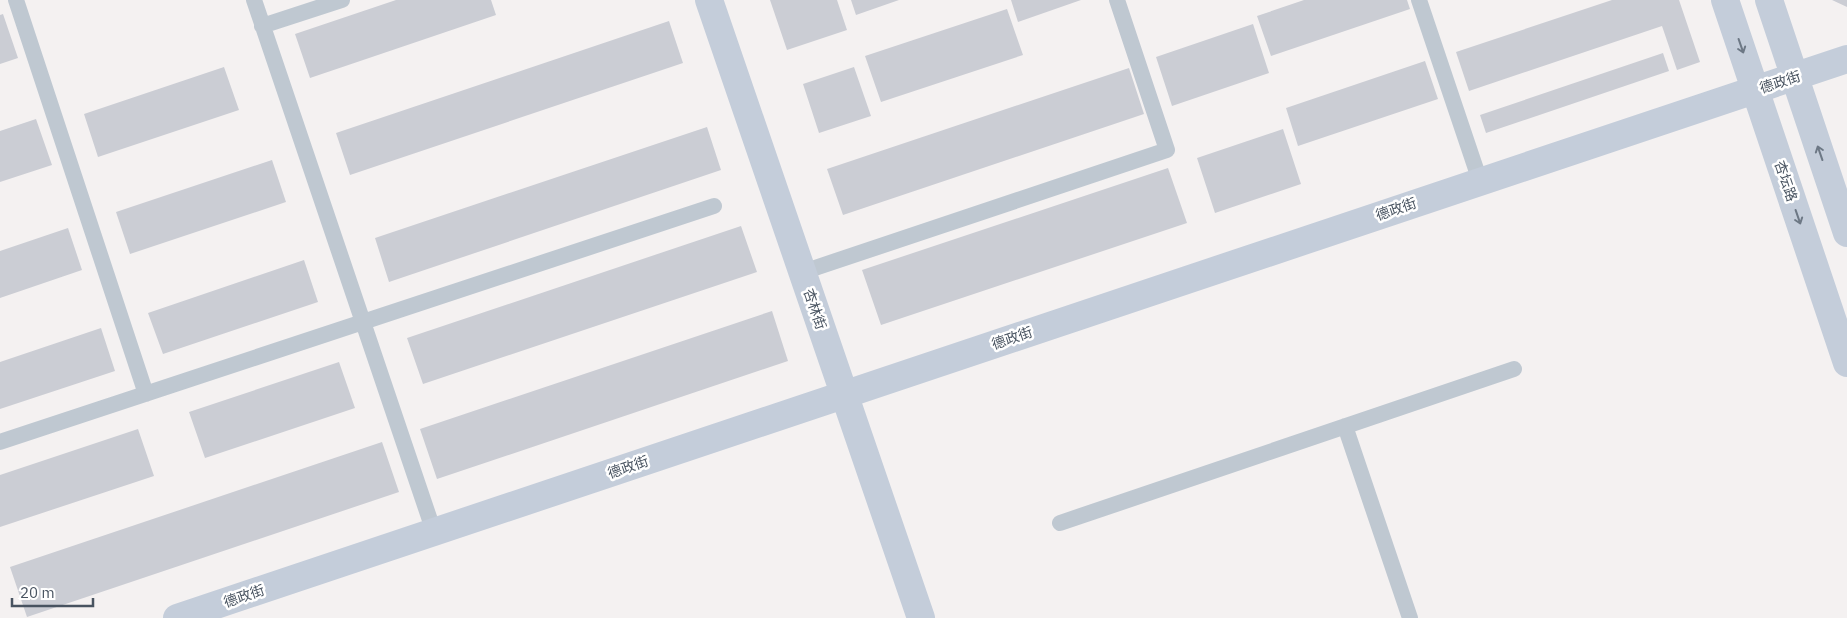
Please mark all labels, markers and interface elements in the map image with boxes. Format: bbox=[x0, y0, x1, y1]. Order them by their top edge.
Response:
one-way arrow bbox=[1737, 38, 1746, 54]
street label: 德政街 bbox=[1757, 67, 1803, 97]
one-way arrow bbox=[1815, 145, 1825, 161]
street label: 杏坛路 bbox=[1771, 158, 1801, 204]
street label: 德政街 bbox=[1373, 194, 1419, 224]
one-way arrow bbox=[1794, 209, 1803, 224]
street label: 杏林街 bbox=[800, 286, 830, 332]
street label: 德政街 bbox=[989, 323, 1035, 353]
street label: 德政街 bbox=[605, 452, 651, 482]
scale bar bbox=[12, 576, 94, 608]
street label: 德政街 bbox=[221, 581, 267, 611]
text: 20 m bbox=[20, 583, 55, 602]

